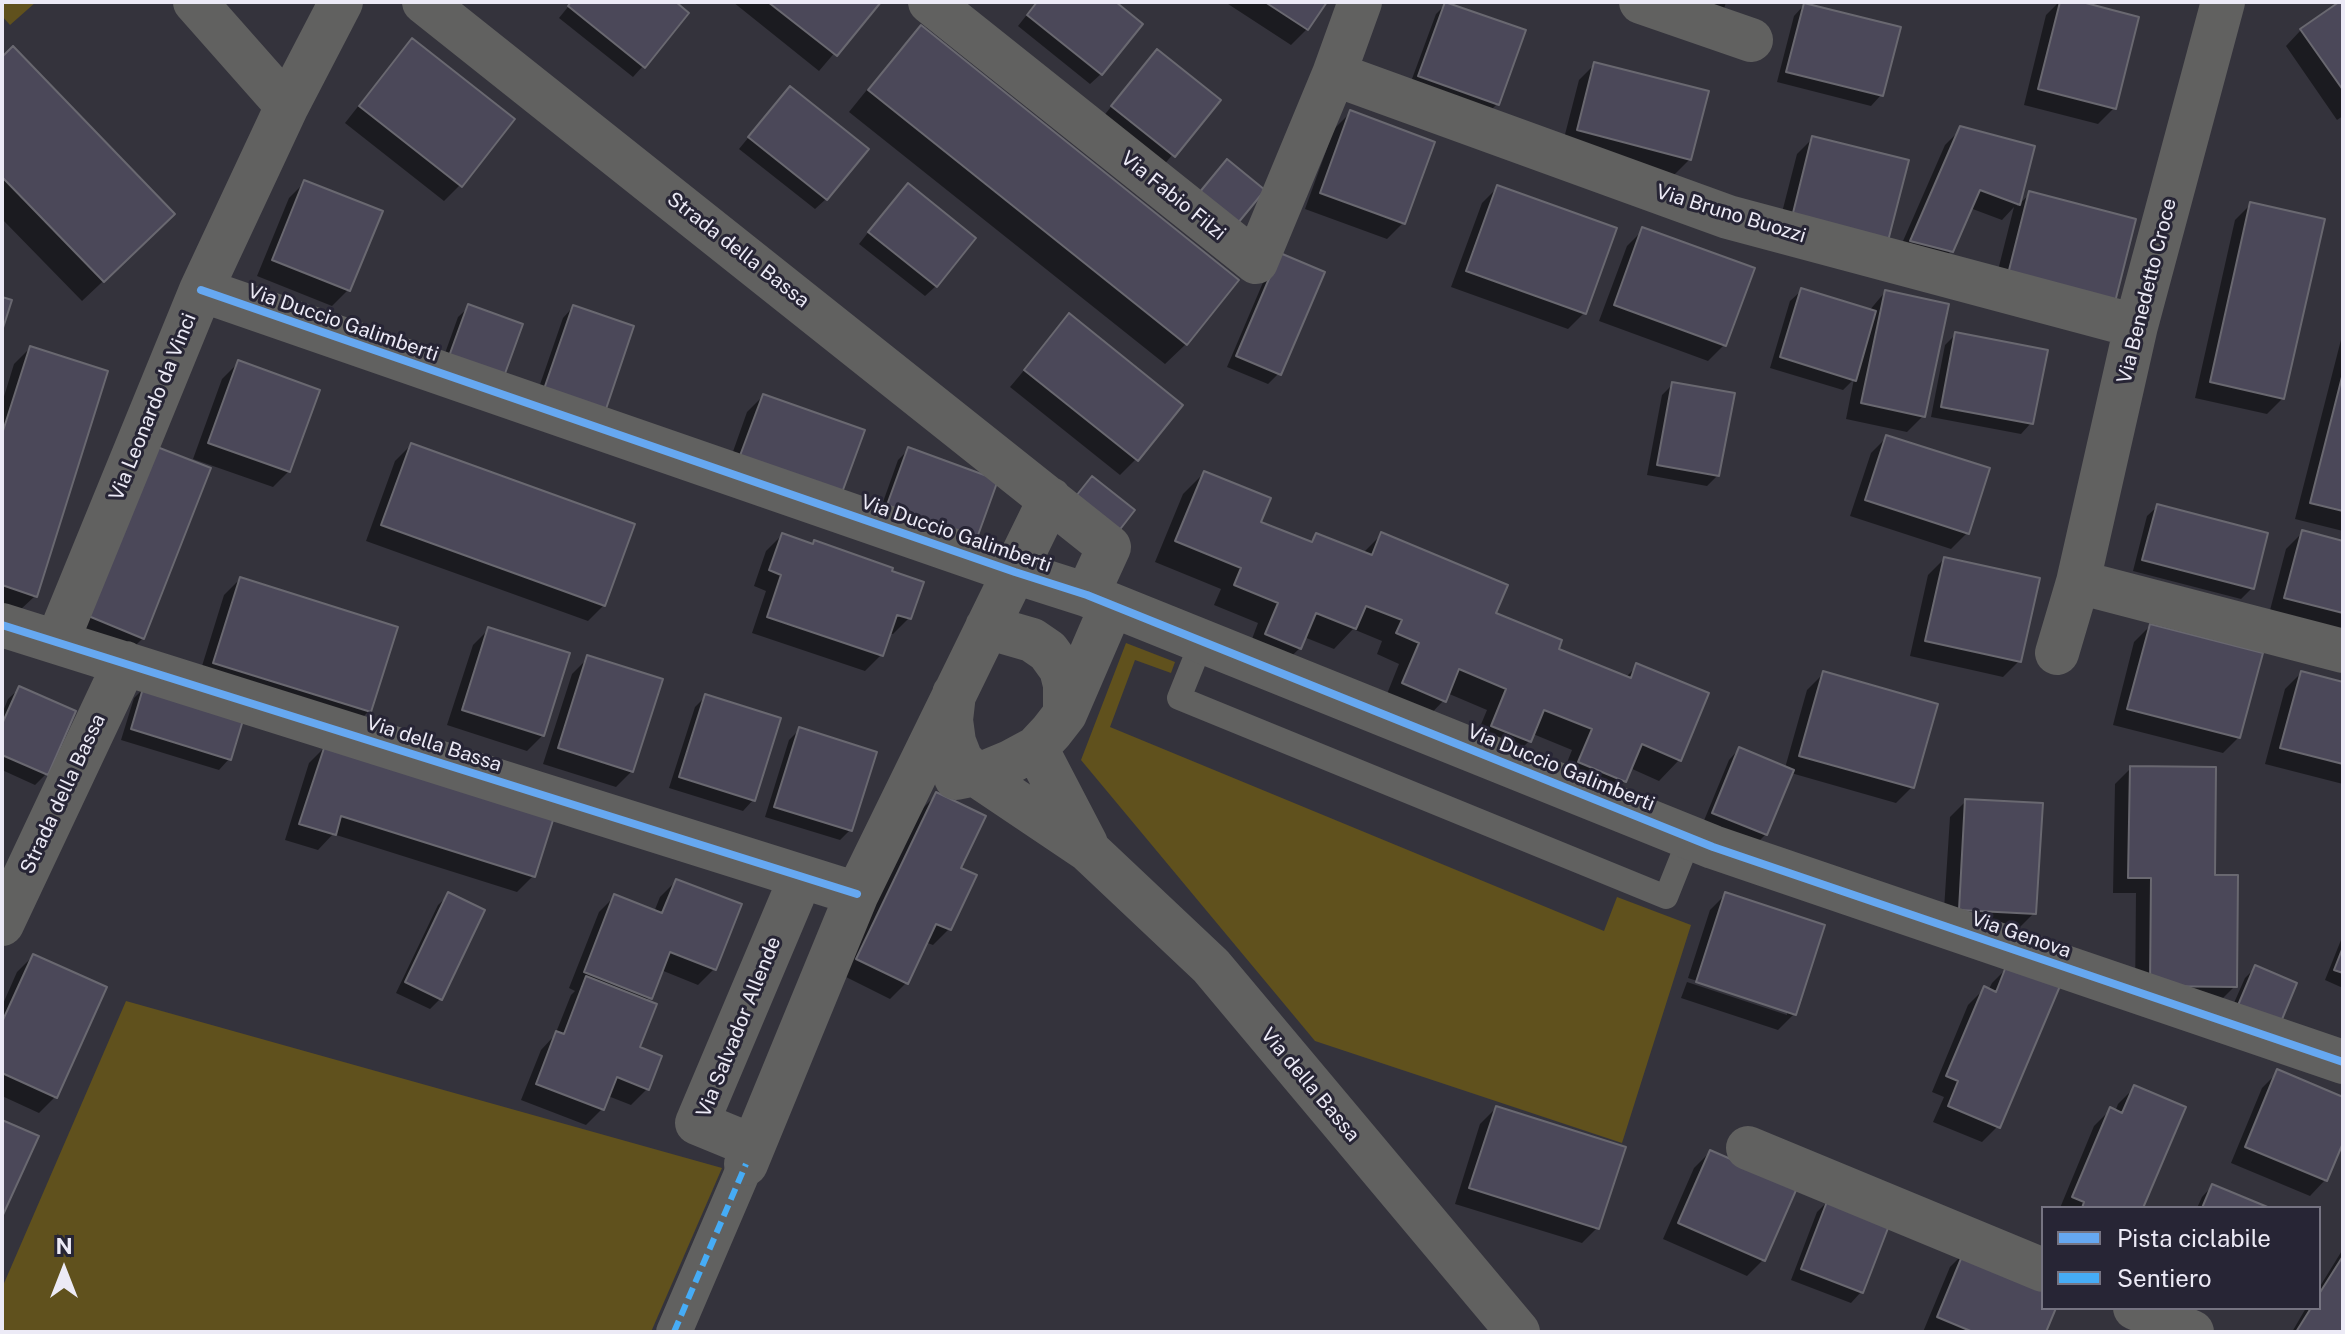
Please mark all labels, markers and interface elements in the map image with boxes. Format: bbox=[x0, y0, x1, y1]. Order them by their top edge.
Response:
street label: Via Fabio Filzi bbox=[1116, 146, 1230, 246]
street label: Via Bruno Buozzi bbox=[1653, 180, 1809, 248]
street label: Strada della Bassa bbox=[662, 187, 814, 313]
street label: Via Benedetto Croce bbox=[2112, 196, 2182, 386]
street label: Via Duccio Galimberti bbox=[245, 279, 441, 367]
street label: Via Leonardo da Vinci bbox=[104, 310, 202, 504]
street label: Via Duccio Galimberti bbox=[858, 490, 1054, 578]
street label: Strada della Bassa bbox=[15, 710, 111, 878]
street label: Via della Bassa bbox=[363, 711, 505, 777]
street label: Via Duccio Galimberti bbox=[1464, 719, 1658, 817]
street label: Via Genova bbox=[1968, 907, 2074, 963]
street label: Via Salvador Allende bbox=[692, 933, 786, 1121]
street label: Via della Bassa bbox=[1256, 1023, 1364, 1147]
legend bbox=[2041, 1206, 2321, 1310]
text: Pista ciclabile bbox=[2117, 1224, 2271, 1252]
north arrow bbox=[24, 1230, 104, 1310]
text: N bbox=[55, 1233, 73, 1259]
text: Sentiero bbox=[2117, 1264, 2212, 1292]

